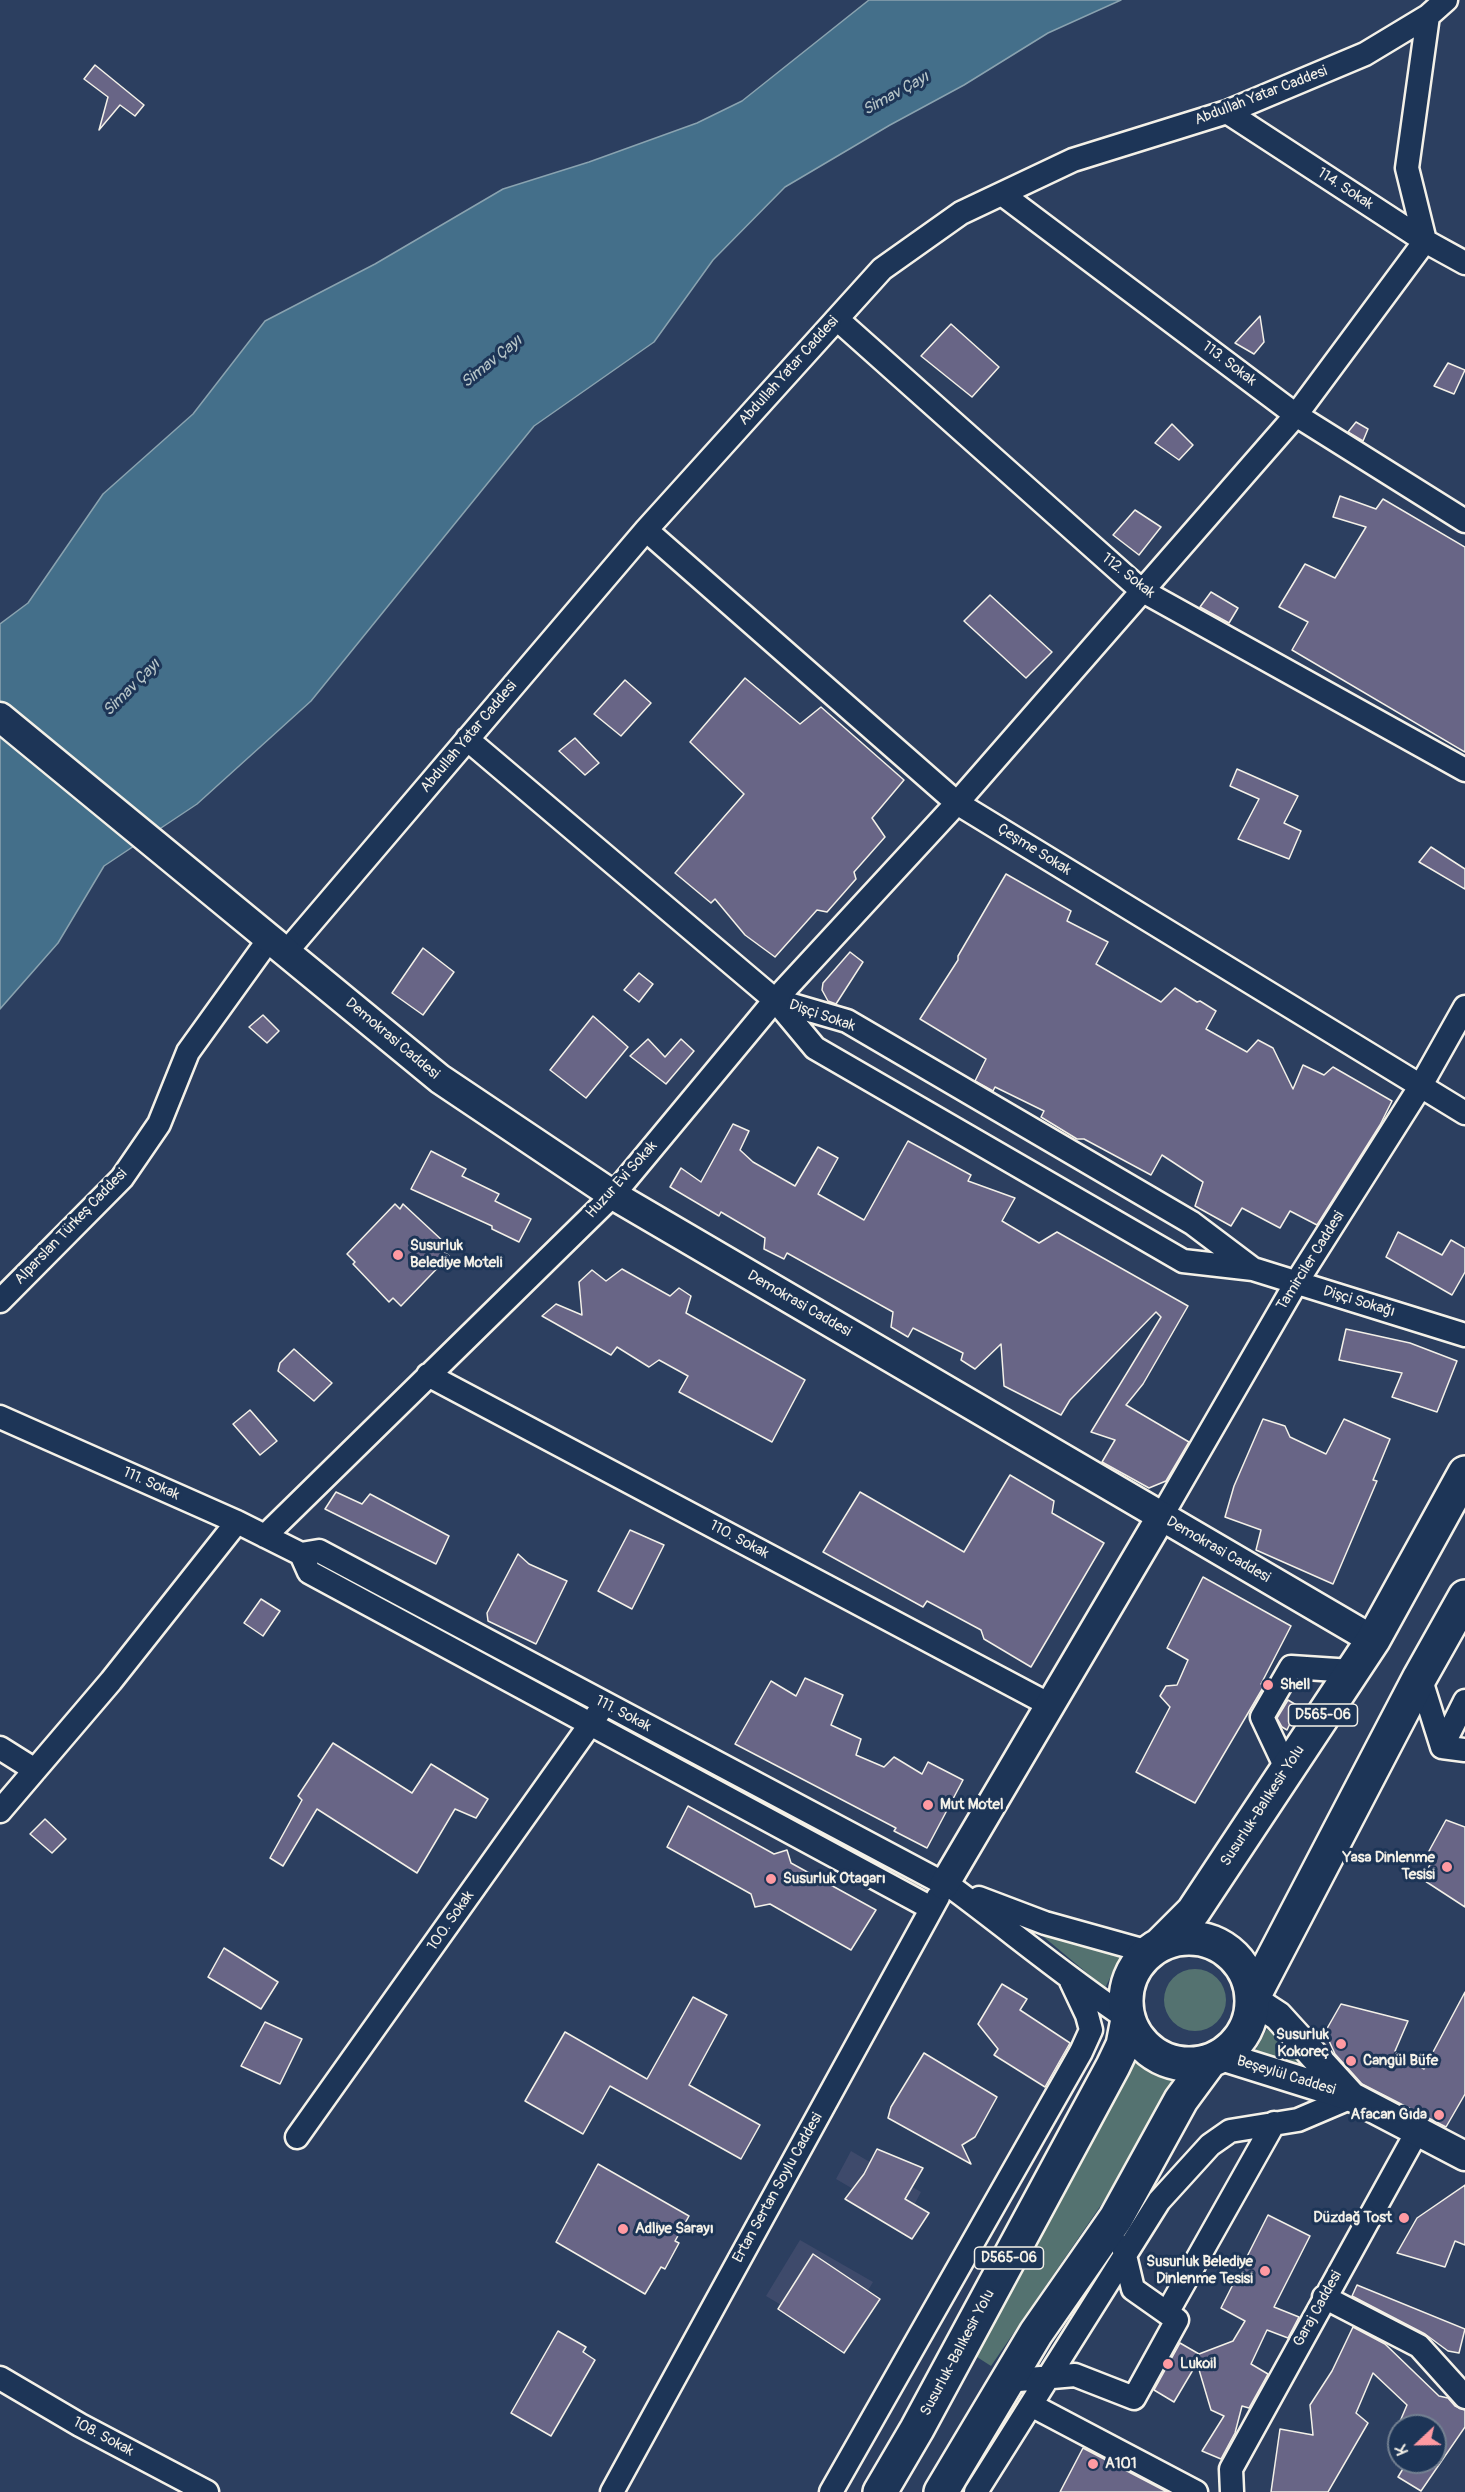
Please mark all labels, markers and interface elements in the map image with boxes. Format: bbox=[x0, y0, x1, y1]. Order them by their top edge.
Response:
street label: Abdullah Yatar Caddesi bbox=[1192, 62, 1330, 130]
water label: Simav Çayı bbox=[860, 68, 932, 120]
street label: 114. Sokak bbox=[1314, 164, 1376, 214]
street label: Abdullah Yatar Caddesi bbox=[735, 313, 843, 429]
water label: Simav Çayı bbox=[458, 332, 526, 392]
street label: 113. Sokak bbox=[1198, 338, 1260, 390]
street label: 112. Sokak bbox=[1098, 550, 1158, 602]
water label: Simav Çayı bbox=[100, 656, 164, 720]
street label: Abdullah Yatar Caddesi bbox=[417, 677, 521, 797]
street label: Çeşme Sokak bbox=[994, 820, 1074, 880]
street label: Demokrasi Caddesi bbox=[341, 994, 443, 1084]
street label: Dişçi Sokak bbox=[787, 996, 857, 1036]
street label: Huzur Evi Sokak bbox=[583, 1138, 661, 1222]
street label: Alparslan Türkeş Caddesi bbox=[11, 1165, 131, 1289]
street label: Tamirciler Caddesi bbox=[1273, 1208, 1349, 1314]
place label: Susurluk Belediye Moteli bbox=[410, 1237, 502, 1272]
marker: Susurluk Belediye Moteli bbox=[391, 1248, 405, 1262]
street label: Demokrasi Caddesi bbox=[744, 1267, 854, 1341]
street label: Dişçi Sokağı bbox=[1321, 1283, 1397, 1321]
street label: 111. Sokak bbox=[120, 1463, 182, 1505]
street label: Demokrasi Caddesi bbox=[1163, 1513, 1273, 1587]
street label: 110. Sokak bbox=[706, 1517, 772, 1563]
place label: Shell bbox=[1280, 1676, 1310, 1694]
marker: Shell bbox=[1261, 1678, 1275, 1692]
street label: 111. Sokak bbox=[592, 1692, 654, 1736]
road number: D565-06 bbox=[1288, 1704, 1358, 1726]
street label: Susurluk-Balıkesir Yolu bbox=[1217, 1742, 1309, 1870]
place label: Mut Motel bbox=[940, 1796, 1004, 1814]
marker: Mut Motel bbox=[921, 1798, 935, 1812]
place label: Yasa Dinlenme Tesisi bbox=[1343, 1849, 1435, 1884]
marker: Yasa Dinlenme Tesisi bbox=[1440, 1860, 1454, 1874]
place label: Susurluk Otagarı bbox=[783, 1870, 886, 1888]
marker: Susurluk Otagarı bbox=[764, 1872, 778, 1886]
street label: 100. Sokak bbox=[424, 1888, 478, 1954]
place label: Susurluk Kokoreç bbox=[1276, 2026, 1329, 2061]
marker: Susurluk Kokoreç bbox=[1334, 2037, 1348, 2051]
street label: Beşeylül Caddesi bbox=[1234, 2052, 1338, 2100]
place label: Cangül Büfe bbox=[1363, 2052, 1438, 2070]
marker: Cangül Büfe bbox=[1344, 2054, 1358, 2068]
place label: Afacan Gıda bbox=[1351, 2106, 1427, 2124]
marker: Afacan Gıda bbox=[1432, 2108, 1446, 2122]
street label: Ertan Sertan Soylu Caddesi bbox=[729, 2110, 827, 2266]
place label: Düzdağ Tost bbox=[1313, 2209, 1392, 2227]
marker: Düzdağ Tost bbox=[1397, 2211, 1411, 2225]
place label: Adliye Sarayı bbox=[635, 2220, 714, 2238]
marker: Adliye Sarayı bbox=[616, 2222, 630, 2236]
road number: D565-06 bbox=[974, 2247, 1044, 2269]
place label: Susurluk Belediye Dinlenme Tesisi bbox=[1146, 2253, 1253, 2288]
marker: Susurluk Belediye Dinlenme Tesisi bbox=[1258, 2264, 1272, 2278]
street label: Garaj Caddesi bbox=[1290, 2268, 1346, 2350]
street label: Susurluk-Balıkesir Yolu bbox=[917, 2287, 999, 2419]
place label: Lukoil bbox=[1180, 2355, 1217, 2373]
marker: Lukoil bbox=[1161, 2357, 1175, 2371]
street label: 108. Sokak bbox=[69, 2413, 137, 2461]
north arrow bbox=[1387, 2414, 1447, 2474]
text: K bbox=[1391, 2442, 1413, 2458]
place label: A101 bbox=[1105, 2455, 1137, 2473]
marker: A101 bbox=[1086, 2457, 1100, 2471]

